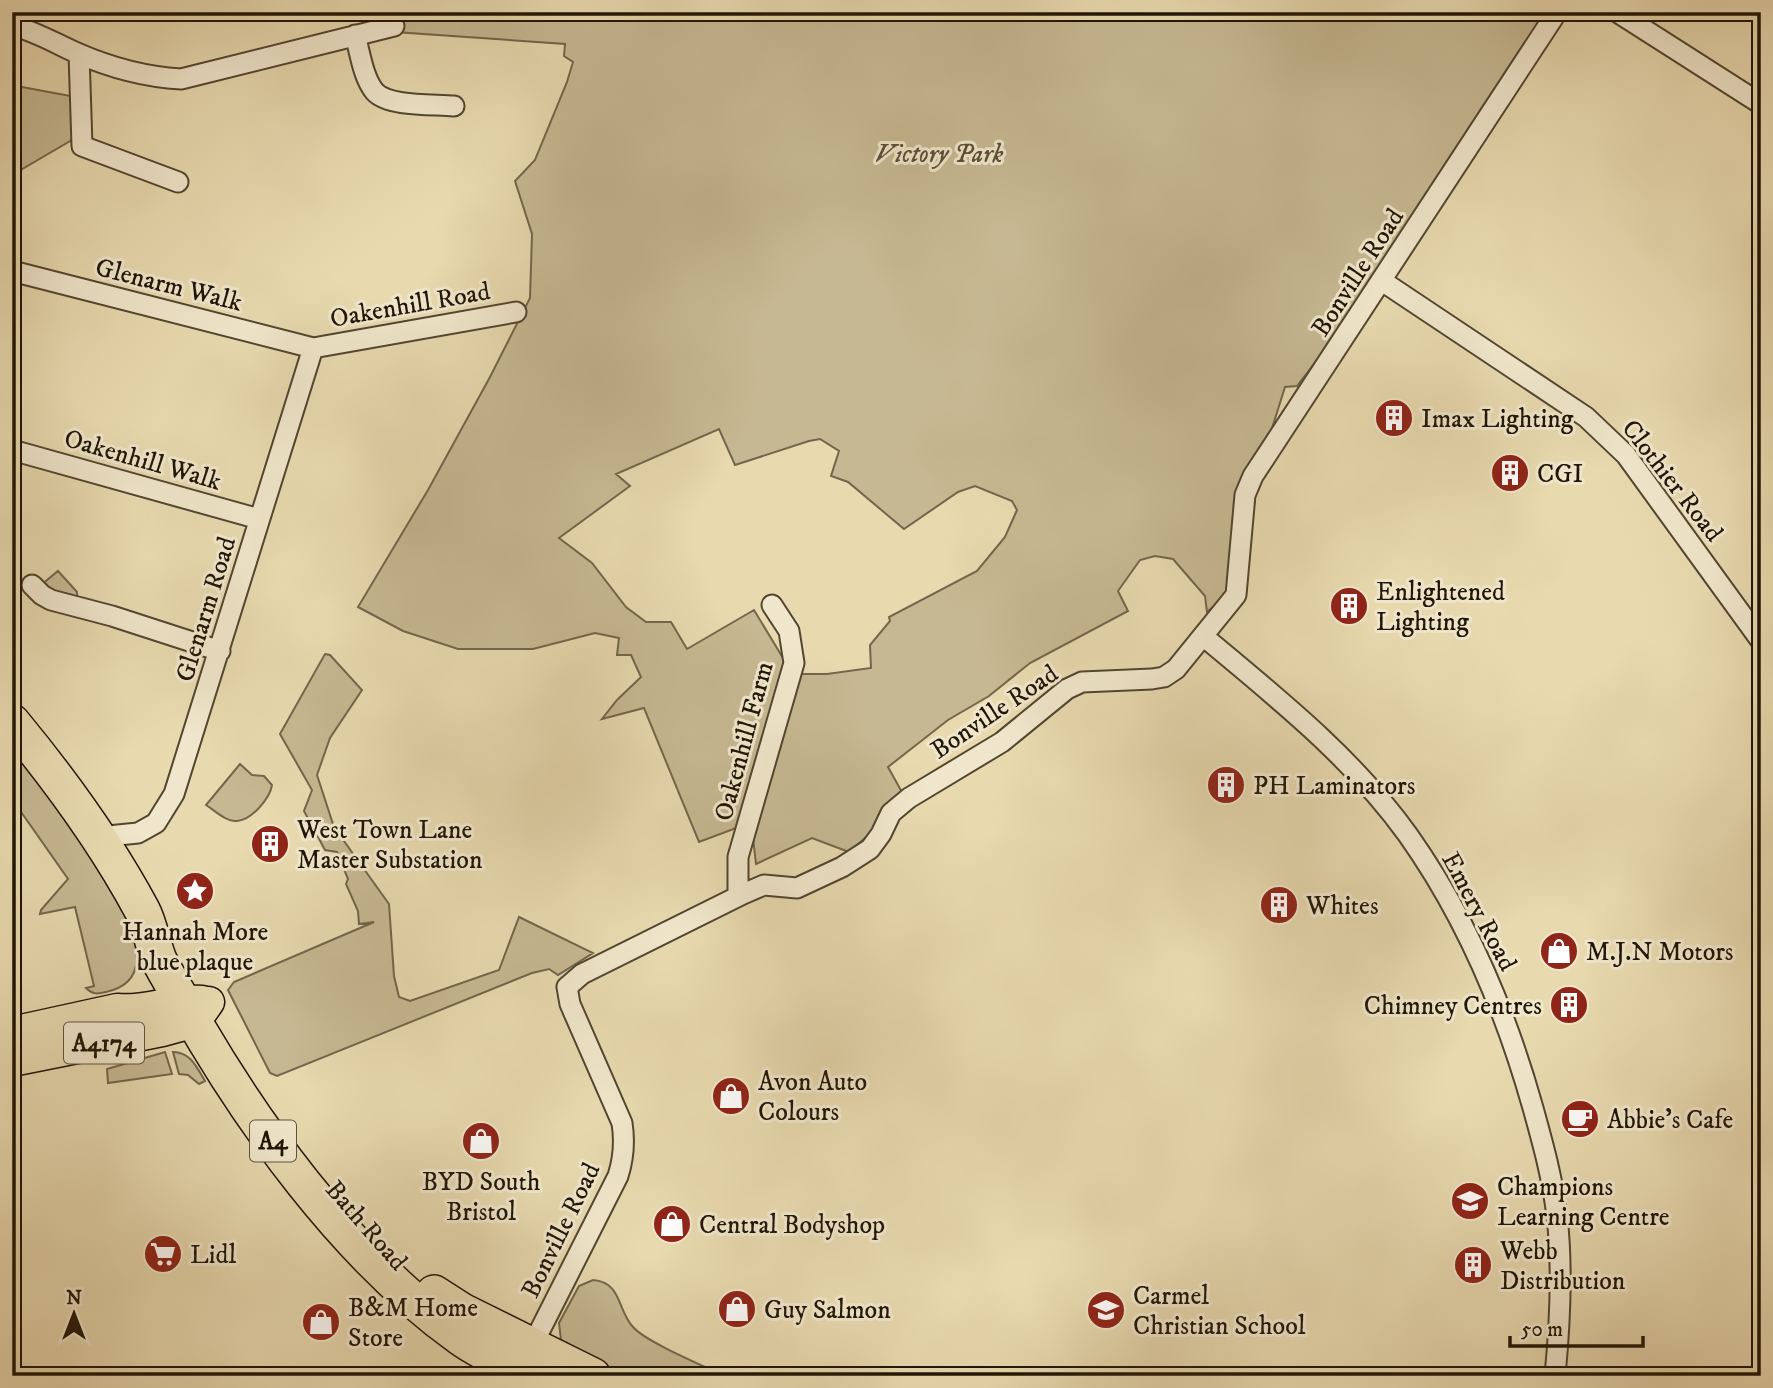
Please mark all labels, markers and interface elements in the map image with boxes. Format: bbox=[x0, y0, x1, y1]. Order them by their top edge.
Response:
park label: Victory Park bbox=[875, 138, 1003, 171]
street label: Bonville Road bbox=[1305, 202, 1412, 343]
street label: Glenarm Walk bbox=[92, 251, 246, 320]
street label: Oakenhill Road bbox=[328, 275, 493, 336]
building icon: Imax Lighting bbox=[1373, 397, 1415, 439]
place label: Imax Lighting bbox=[1421, 403, 1574, 436]
street label: Clothier Road bbox=[1614, 413, 1730, 549]
street label: Oakenhill Walk bbox=[60, 422, 225, 499]
building icon: CGI bbox=[1489, 452, 1531, 494]
place label: CGI bbox=[1537, 458, 1583, 491]
street label: Glenarm Road bbox=[169, 533, 244, 686]
place label: Enlightened Lighting bbox=[1376, 576, 1505, 639]
building icon: Enlightened Lighting bbox=[1328, 585, 1370, 627]
street label: Oakenhill Farm bbox=[707, 658, 782, 825]
street label: Bonville Road bbox=[925, 658, 1065, 767]
building icon: PH Laminators bbox=[1205, 764, 1247, 806]
place label: PH Laminators bbox=[1253, 770, 1415, 803]
place label: West Town Lane Master Substation bbox=[296, 814, 483, 877]
building icon: West Town Lane Master Substation bbox=[249, 823, 291, 865]
street label: Emery Road bbox=[1434, 847, 1524, 977]
place icon: Hannah More blue plaque bbox=[174, 870, 216, 912]
building icon: Whites bbox=[1258, 884, 1300, 926]
place label: Whites bbox=[1305, 890, 1379, 923]
place label: Hannah More blue plaque bbox=[122, 916, 268, 979]
shop icon: M.J.N Motors bbox=[1538, 930, 1580, 972]
place label: M.J.N Motors bbox=[1586, 936, 1734, 969]
building icon: Chimney Centres bbox=[1548, 984, 1590, 1026]
place label: Chimney Centres bbox=[1364, 990, 1542, 1023]
road number: A4174 bbox=[64, 1023, 144, 1064]
place label: Avon Auto Colours bbox=[758, 1066, 867, 1129]
shop icon: Avon Auto Colours bbox=[710, 1075, 752, 1117]
cafe icon: Abbie's Cafe bbox=[1559, 1098, 1601, 1140]
place label: Abbie's Cafe bbox=[1607, 1104, 1733, 1137]
road number: A4 bbox=[250, 1120, 296, 1162]
shop icon: BYD South Bristol bbox=[460, 1120, 502, 1162]
street label: Bonville Road bbox=[514, 1158, 608, 1304]
place label: BYD South Bristol bbox=[422, 1166, 541, 1229]
place label: Champions Learning Centre bbox=[1497, 1171, 1670, 1234]
street label: Bath Road bbox=[318, 1174, 414, 1278]
school or university icon: Champions Learning Centre bbox=[1449, 1180, 1491, 1222]
shop icon: Central Bodyshop bbox=[651, 1203, 693, 1245]
place label: Central Bodyshop bbox=[699, 1209, 885, 1242]
supermarket icon: Lidl bbox=[142, 1233, 184, 1275]
place label: Webb Distribution bbox=[1499, 1235, 1626, 1298]
place label: Lidl bbox=[190, 1239, 236, 1272]
building icon: Webb Distribution bbox=[1452, 1244, 1494, 1286]
north arrow bbox=[38, 1280, 108, 1350]
place label: Carmel Christian School bbox=[1133, 1280, 1306, 1343]
text: N bbox=[66, 1287, 82, 1310]
shop icon: Guy Salmon bbox=[716, 1288, 758, 1330]
school or university icon: Carmel Christian School bbox=[1085, 1289, 1127, 1331]
place label: B&M Home Store bbox=[348, 1292, 478, 1355]
place label: Guy Salmon bbox=[764, 1294, 891, 1327]
shop icon: B&M Home Store bbox=[300, 1301, 342, 1343]
scale bar bbox=[1510, 1304, 1644, 1348]
text: 50 m bbox=[1521, 1317, 1563, 1343]

